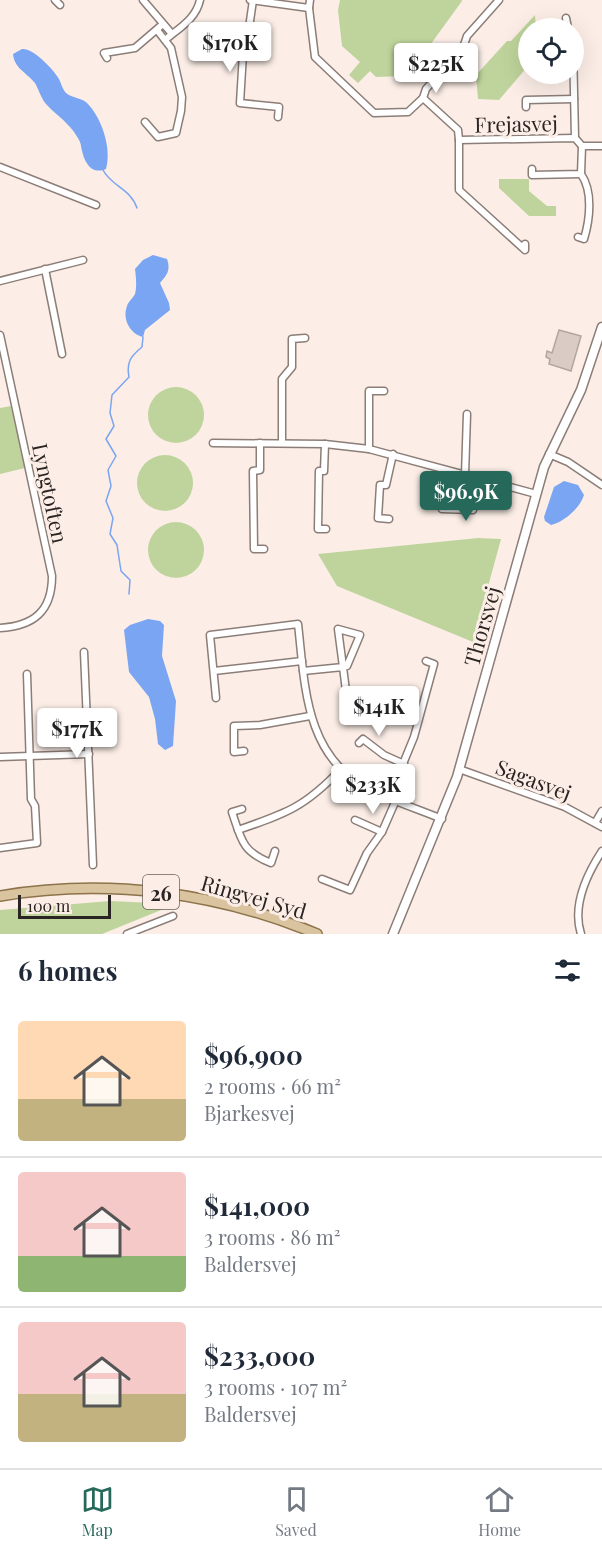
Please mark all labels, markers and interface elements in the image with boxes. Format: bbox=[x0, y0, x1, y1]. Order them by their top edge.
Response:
map controls bbox=[518, 18, 584, 84]
button: locate bbox=[518, 18, 584, 84]
pin: $170K bbox=[188, 22, 272, 73]
text: $170K bbox=[202, 28, 258, 55]
pin: $225K bbox=[394, 43, 478, 94]
text: $225K bbox=[408, 49, 464, 76]
street label: Frejasvej bbox=[474, 108, 558, 138]
street label: Lyngtoften bbox=[27, 440, 75, 546]
pin: $96.9K bbox=[417, 471, 515, 522]
text: $96.9K bbox=[434, 477, 498, 504]
street label: Thorsvej bbox=[456, 583, 506, 669]
pin: $141K bbox=[337, 686, 421, 737]
text: $141K bbox=[353, 692, 405, 719]
pin: $177K bbox=[35, 708, 119, 759]
text: $177K bbox=[51, 714, 103, 741]
street label: Sagasvej bbox=[492, 752, 576, 806]
pin: $233K bbox=[331, 764, 415, 815]
text: $233K bbox=[345, 770, 401, 797]
street label: Ringvej Syd bbox=[198, 868, 310, 924]
road number: 26 bbox=[143, 875, 179, 909]
scale bar bbox=[18, 892, 111, 920]
text: 100 m bbox=[27, 895, 70, 916]
text: 6 homes bbox=[18, 953, 117, 988]
icon: filters bbox=[551, 954, 584, 987]
text: $96,900 bbox=[204, 1037, 303, 1072]
icon: home bbox=[66, 1045, 138, 1117]
text: 2 rooms · 66 m² bbox=[204, 1072, 341, 1099]
text: Bjarkesvej bbox=[204, 1099, 295, 1126]
text: $141,000 bbox=[204, 1188, 310, 1223]
icon: home bbox=[66, 1196, 138, 1268]
text: 3 rooms · 86 m² bbox=[204, 1223, 341, 1250]
text: Baldersvej bbox=[204, 1250, 297, 1277]
text: $233,000 bbox=[204, 1338, 315, 1373]
icon: home bbox=[66, 1346, 138, 1418]
text: 3 rooms · 107 m² bbox=[204, 1373, 347, 1400]
text: Baldersvej bbox=[204, 1400, 297, 1427]
tab: Map bbox=[81, 1483, 114, 1540]
tab: Saved bbox=[275, 1483, 317, 1540]
tab: Home bbox=[478, 1483, 521, 1540]

